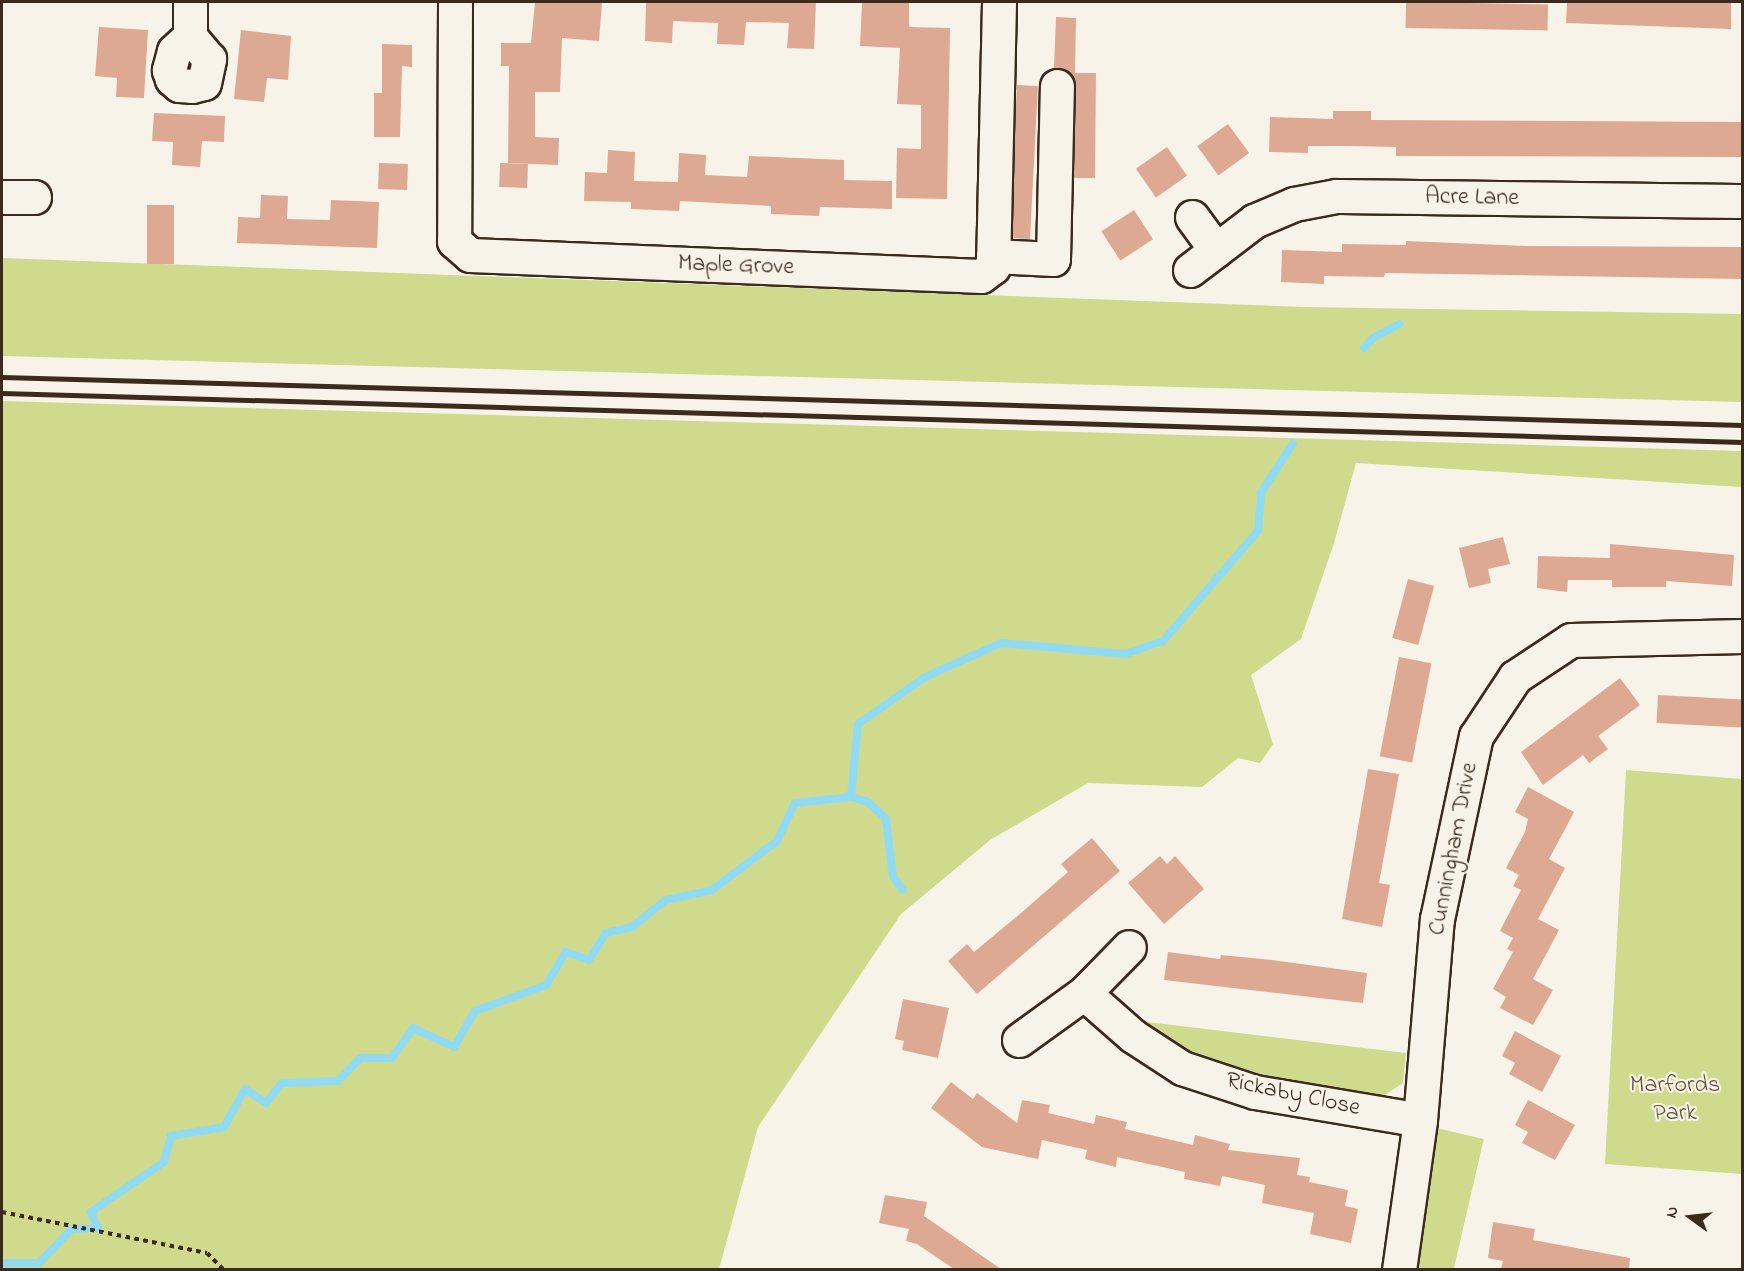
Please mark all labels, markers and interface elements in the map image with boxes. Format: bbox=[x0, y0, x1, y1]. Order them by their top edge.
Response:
street label: Acre Lane bbox=[1425, 183, 1519, 213]
street label: Maple Grove bbox=[677, 250, 795, 282]
street label: Cunningham Drive bbox=[1423, 760, 1485, 938]
street label: Rickaby Close bbox=[1223, 1067, 1363, 1123]
park label: Marfords Park bbox=[1630, 1072, 1720, 1128]
north arrow bbox=[1660, 1187, 1720, 1247]
text: N bbox=[1660, 1204, 1686, 1221]

